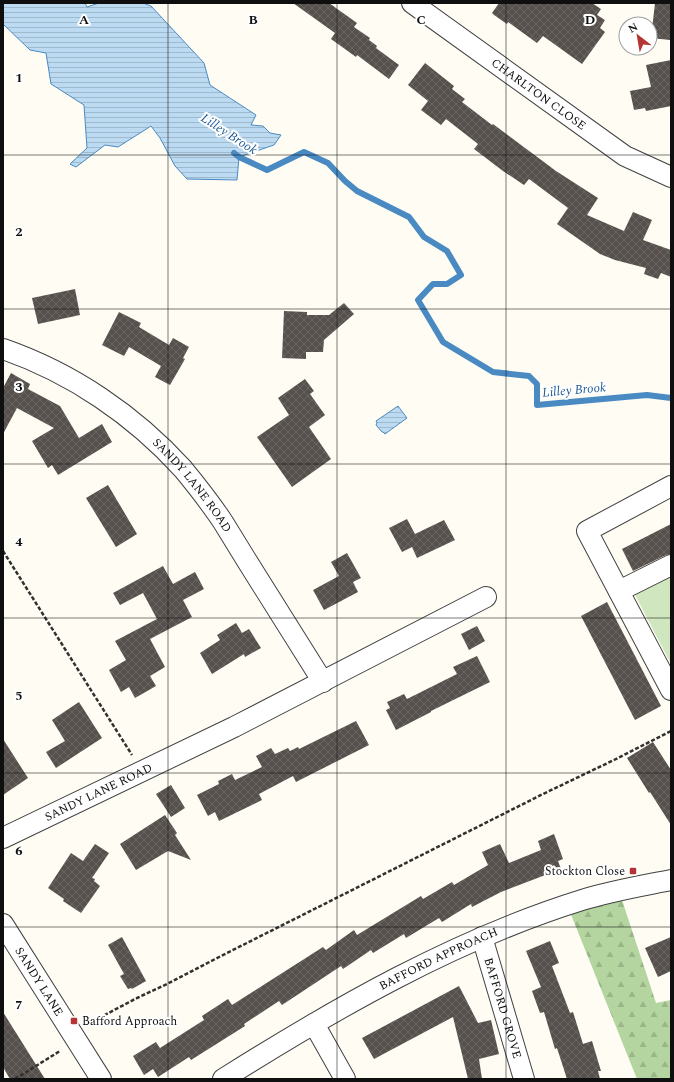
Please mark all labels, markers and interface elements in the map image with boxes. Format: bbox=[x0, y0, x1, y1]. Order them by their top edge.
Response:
text: A bbox=[79, 10, 89, 30]
text: B bbox=[248, 10, 258, 30]
text: C bbox=[416, 10, 426, 30]
text: D bbox=[585, 10, 595, 30]
north arrow bbox=[618, 16, 658, 56]
text: N bbox=[625, 18, 641, 37]
street label: CHARLTON CLOSE bbox=[487, 53, 590, 135]
text: 1 bbox=[15, 68, 23, 88]
water label: Lilley Brook bbox=[197, 108, 261, 160]
text: 2 bbox=[15, 222, 23, 242]
text: 3 bbox=[15, 377, 23, 397]
water label: Lilley Brook bbox=[541, 377, 607, 403]
street label: SANDY LANE ROAD bbox=[148, 433, 237, 536]
text: 4 bbox=[15, 532, 23, 552]
text: 5 bbox=[15, 686, 23, 706]
street label: SANDY LANE ROAD bbox=[41, 758, 156, 826]
text: 6 bbox=[15, 841, 23, 861]
place label: Stockton Close bbox=[545, 862, 625, 881]
marker: Stockton Close bbox=[628, 866, 638, 876]
street label: BAFFORD APPROACH bbox=[375, 922, 501, 995]
street label: SANDY LANE bbox=[10, 943, 68, 1020]
street label: BAFFORD GROVE bbox=[479, 955, 527, 1061]
text: 7 bbox=[15, 995, 23, 1015]
place label: Bafford Approach bbox=[82, 1012, 177, 1031]
marker: Bafford Approach bbox=[69, 1016, 79, 1026]

